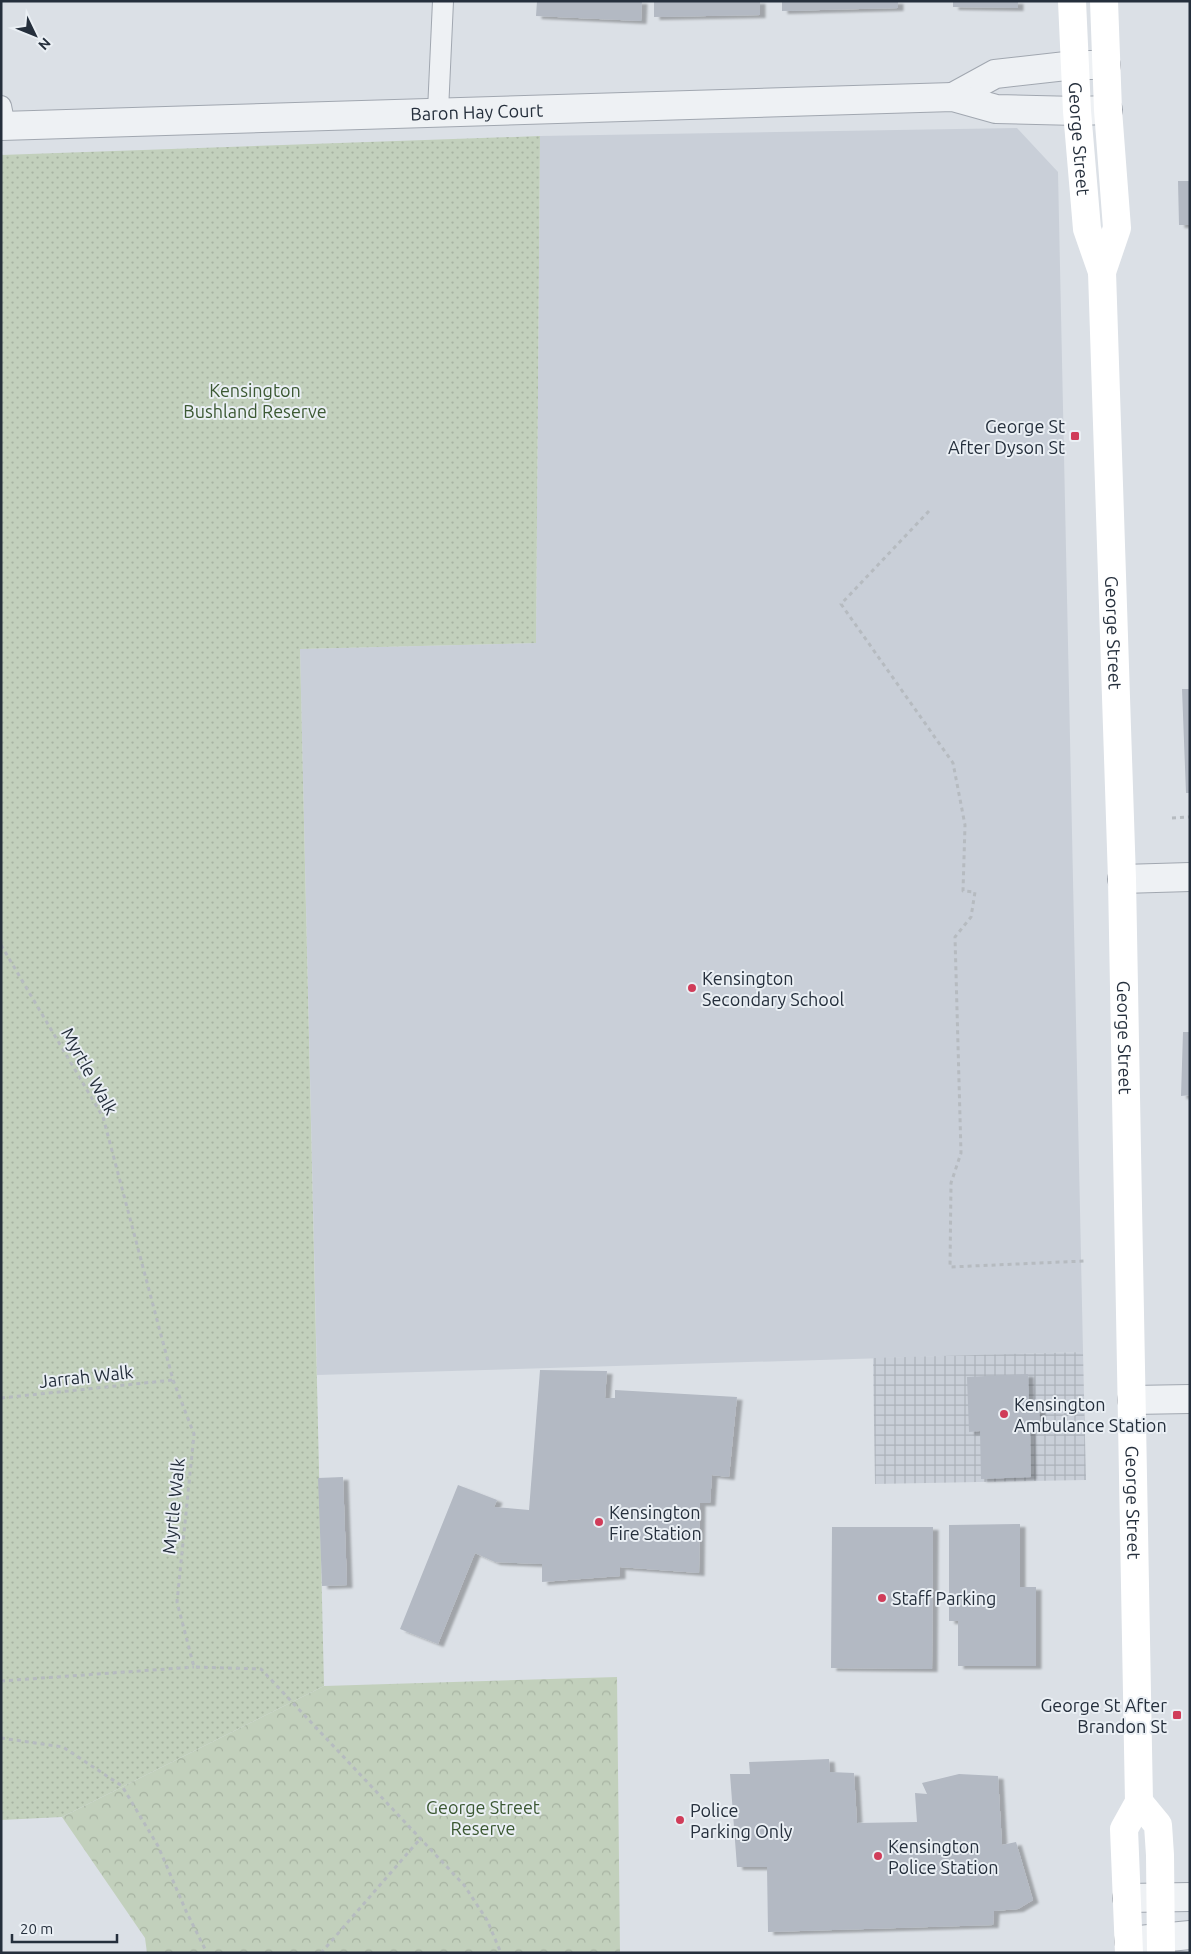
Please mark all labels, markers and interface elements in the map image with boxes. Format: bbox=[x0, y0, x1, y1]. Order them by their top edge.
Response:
north arrow bbox=[10, 10, 60, 60]
text: N bbox=[35, 35, 54, 53]
street label: George Street bbox=[1066, 82, 1094, 196]
street label: Baron Hay Court bbox=[410, 99, 543, 124]
park label: Kensington Bushland Reserve bbox=[183, 380, 327, 421]
place label: George St After Dyson St bbox=[948, 416, 1065, 457]
marker: George St After Dyson St bbox=[1069, 430, 1081, 442]
street label: George Street bbox=[1102, 575, 1126, 690]
place label: Kensington Secondary School bbox=[702, 968, 844, 1009]
street label: George Street bbox=[1114, 980, 1136, 1095]
marker: Kensington Secondary School bbox=[686, 982, 698, 994]
street label: Myrtle Walk bbox=[58, 1024, 122, 1118]
street label: Jarrah Walk bbox=[38, 1361, 134, 1391]
place label: Kensington Ambulance Station bbox=[1014, 1394, 1167, 1435]
marker: Kensington Ambulance Station bbox=[998, 1408, 1010, 1420]
street label: George Street bbox=[1122, 1445, 1145, 1560]
street label: Myrtle Walk bbox=[158, 1457, 188, 1555]
place label: Kensington Fire Station bbox=[609, 1502, 702, 1543]
marker: Kensington Fire Station bbox=[593, 1516, 605, 1528]
place label: Staff Parking bbox=[892, 1588, 996, 1608]
marker: Staff Parking bbox=[876, 1592, 888, 1604]
place label: George St After Brandon St bbox=[1040, 1695, 1167, 1736]
marker: George St After Brandon St bbox=[1171, 1709, 1183, 1721]
park label: George Street Reserve bbox=[426, 1797, 540, 1838]
place label: Police Parking Only bbox=[690, 1800, 793, 1841]
marker: Police Parking Only bbox=[674, 1814, 686, 1826]
place label: Kensington Police Station bbox=[888, 1836, 999, 1877]
marker: Kensington Police Station bbox=[872, 1850, 884, 1862]
scale bar bbox=[12, 1912, 118, 1944]
text: 20 m bbox=[20, 1920, 53, 1937]

